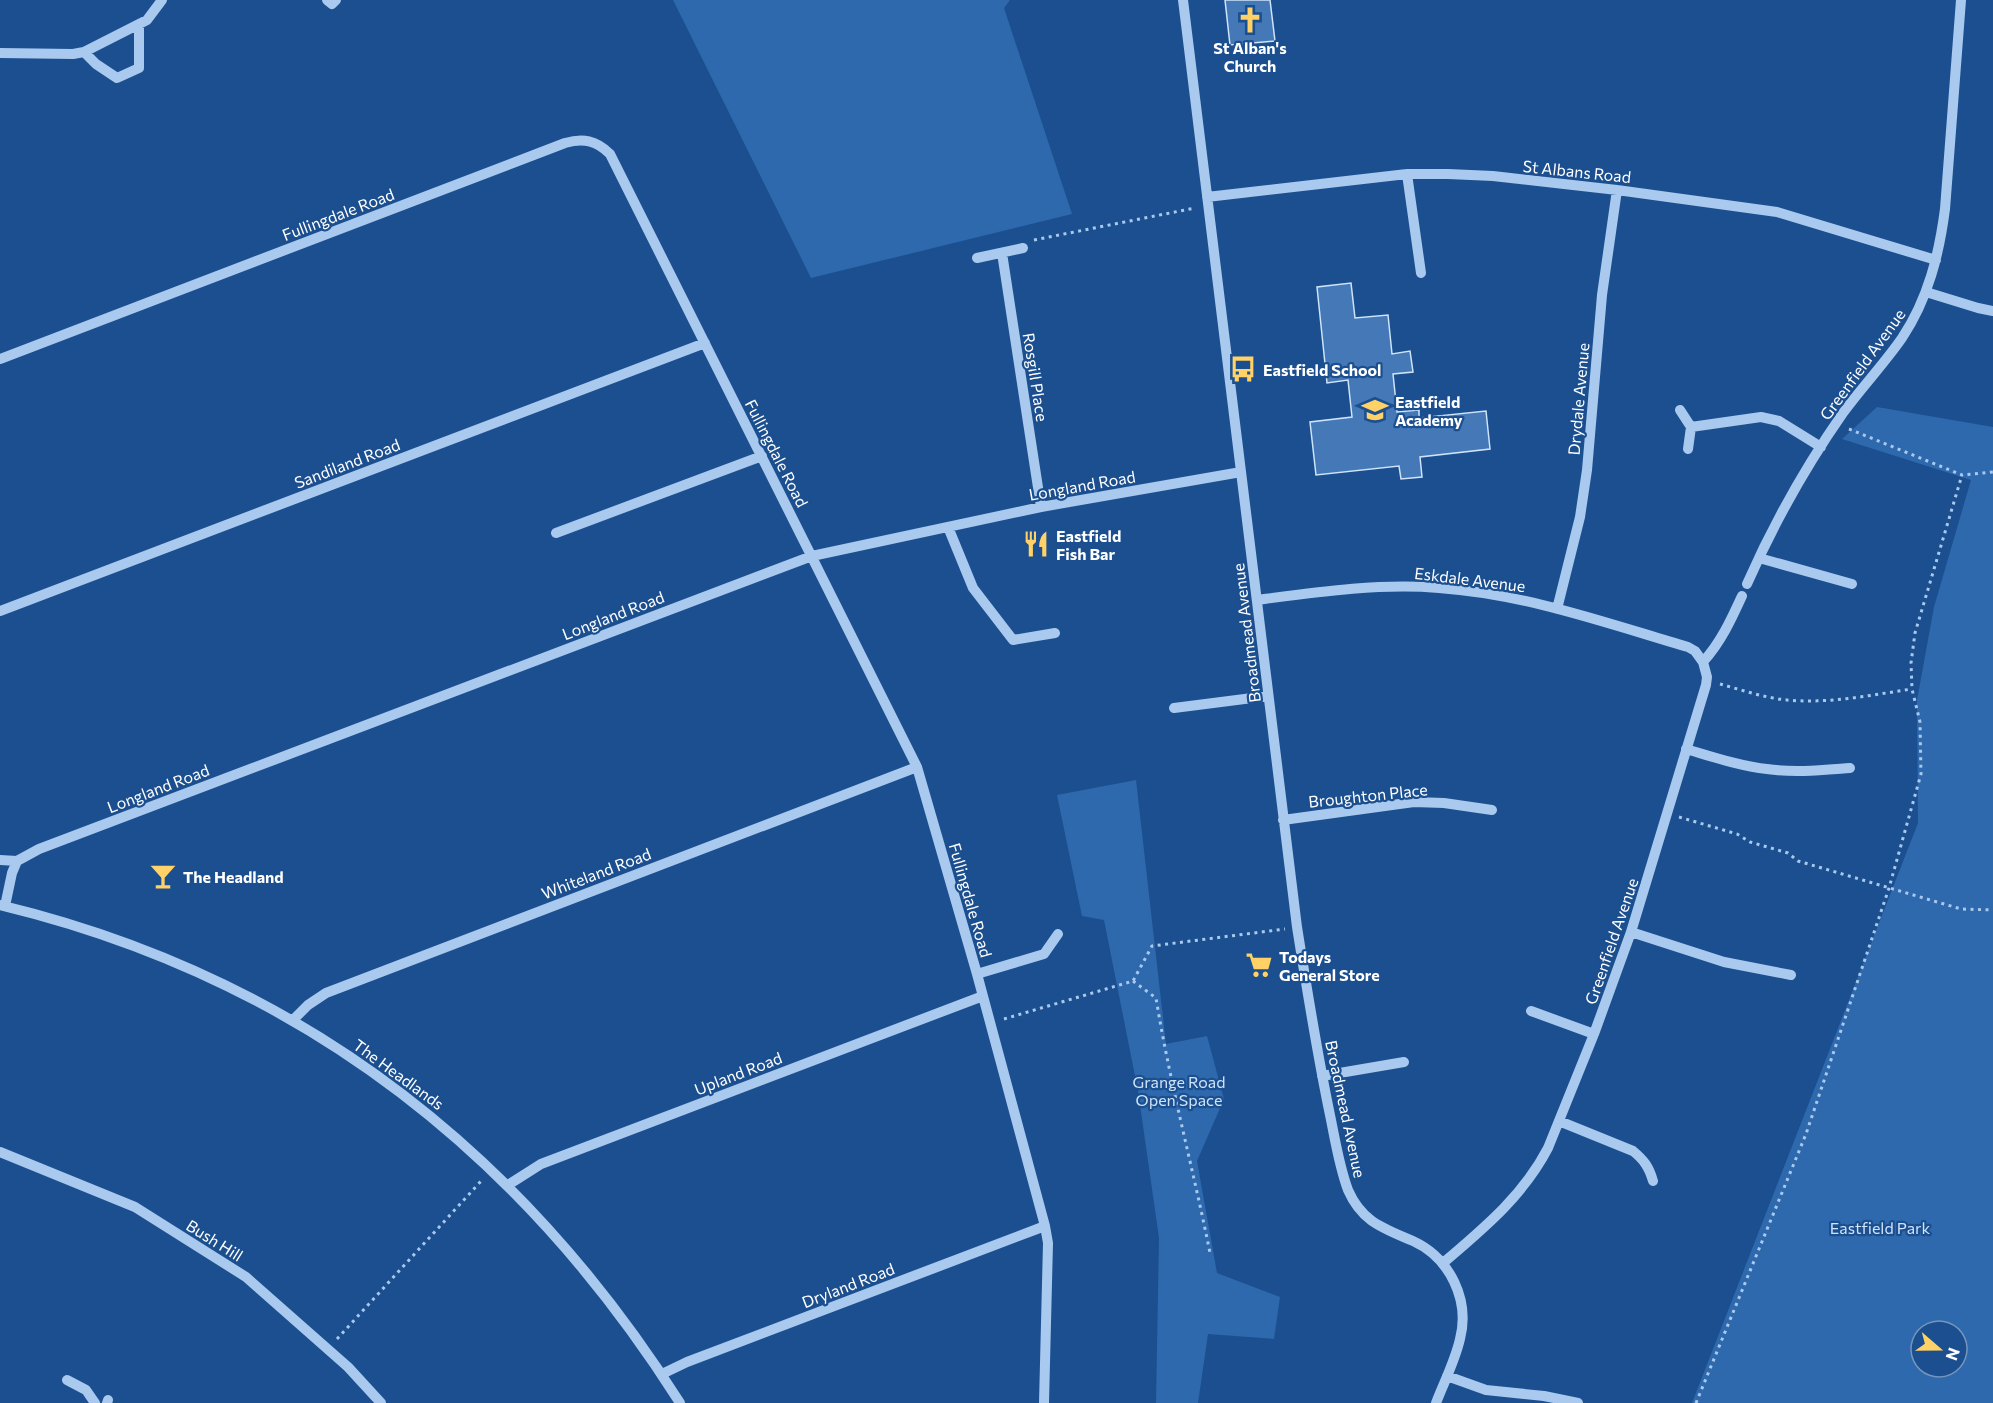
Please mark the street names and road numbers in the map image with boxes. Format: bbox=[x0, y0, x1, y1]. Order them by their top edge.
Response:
street label: St Albans Road bbox=[1522, 156, 1632, 186]
street label: Fullingdale Road bbox=[279, 184, 397, 244]
street label: Greenfield Avenue bbox=[1815, 305, 1909, 423]
street label: Rosgill Place bbox=[1020, 331, 1052, 423]
street label: Drydale Avenue bbox=[1564, 342, 1592, 456]
street label: Fullingdale Road bbox=[742, 396, 812, 510]
street label: Sandiland Road bbox=[292, 434, 402, 492]
street label: Longland Road bbox=[1027, 466, 1137, 504]
street label: Broadmead Avenue bbox=[1228, 562, 1264, 704]
street label: Eskdale Avenue bbox=[1413, 563, 1527, 595]
street label: Longland Road bbox=[559, 587, 667, 643]
street label: Longland Road bbox=[104, 760, 212, 816]
street label: Broughton Place bbox=[1307, 779, 1429, 811]
street label: Fullingdale Road bbox=[946, 840, 996, 960]
street label: Whiteland Road bbox=[539, 843, 653, 903]
street label: Greenfield Avenue bbox=[1580, 875, 1642, 1007]
street label: The Headlands bbox=[350, 1035, 448, 1113]
street label: Broadmead Avenue bbox=[1322, 1039, 1370, 1179]
street label: Upland Road bbox=[691, 1048, 785, 1098]
street label: Bush Hill bbox=[183, 1215, 247, 1265]
street label: Dryland Road bbox=[799, 1259, 897, 1311]

